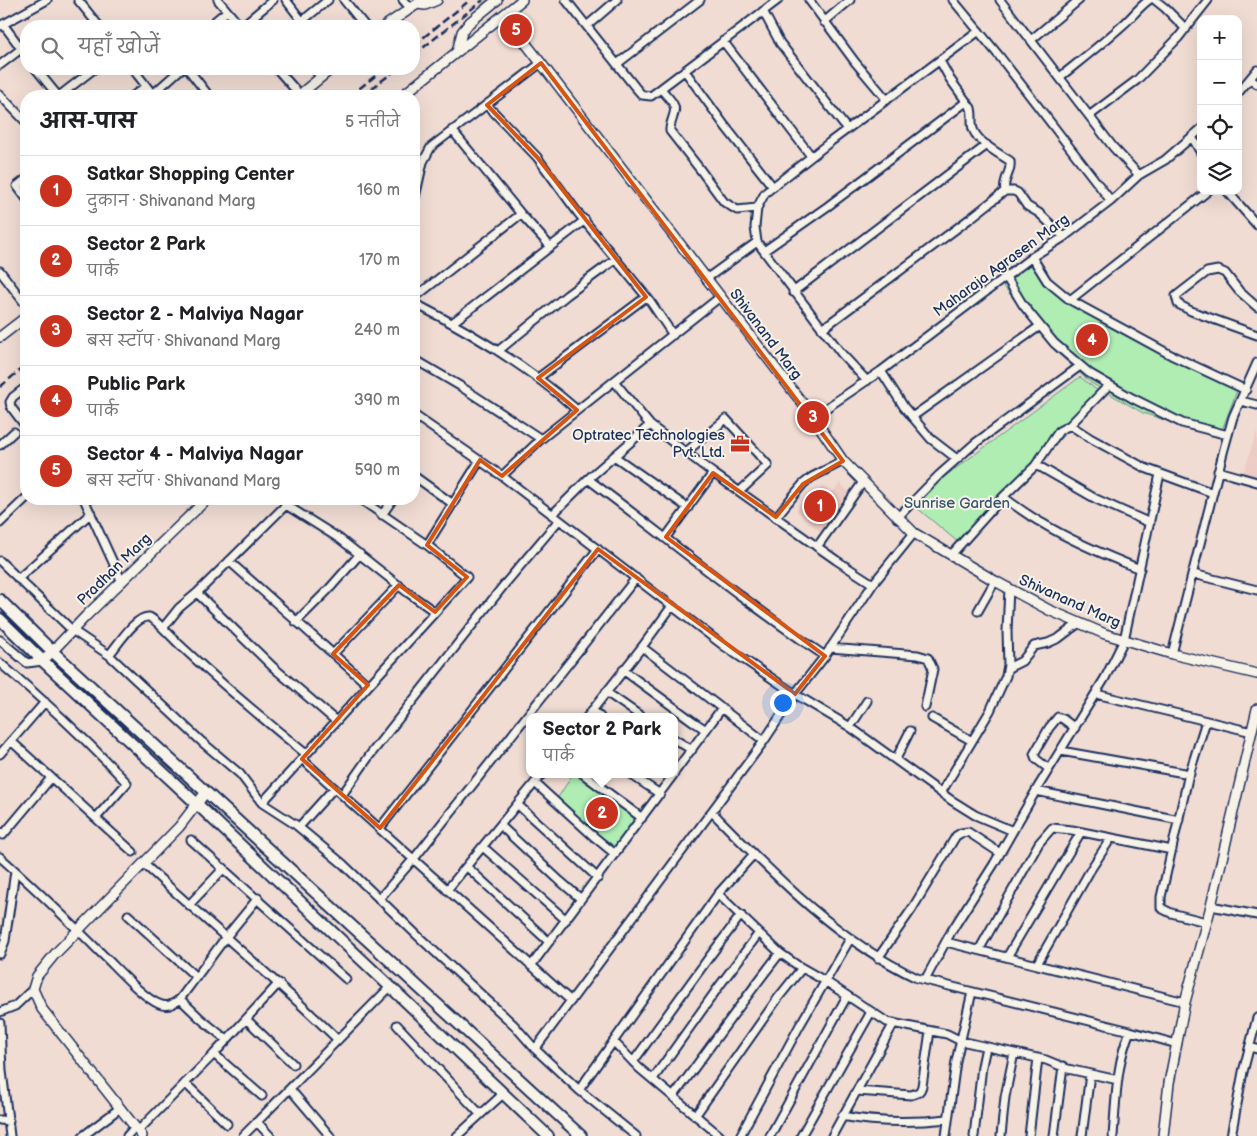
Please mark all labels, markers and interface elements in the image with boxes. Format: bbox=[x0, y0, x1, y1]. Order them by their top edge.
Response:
pin: 5 bbox=[500, 11, 532, 49]
map controls bbox=[1197, 15, 1242, 195]
button: + bbox=[1197, 15, 1242, 60]
search box bbox=[20, 20, 420, 75]
icon: search bbox=[38, 34, 66, 62]
text: यहाँ खोजें bbox=[78, 36, 160, 59]
button: − bbox=[1197, 60, 1242, 105]
button: locate bbox=[1197, 105, 1242, 150]
text: आस-पास bbox=[40, 109, 136, 134]
text: 5 नतीजे bbox=[345, 113, 400, 132]
button: layers bbox=[1197, 150, 1242, 195]
text: Satkar Shopping Center bbox=[87, 163, 294, 186]
text: 1 bbox=[53, 181, 59, 200]
text: 160 m bbox=[357, 181, 400, 200]
text: दुकान · Shivanand Marg bbox=[87, 192, 255, 211]
street label: Maharaja Agrasen Marg bbox=[930, 210, 1073, 321]
text: Sector 2 Park bbox=[87, 233, 205, 256]
text: 2 bbox=[51, 251, 61, 270]
text: 170 m bbox=[359, 251, 400, 270]
text: पार्क bbox=[87, 262, 118, 281]
street label: Shivanand Marg bbox=[725, 285, 806, 384]
text: Sector 2 - Malviya Nagar bbox=[87, 303, 304, 326]
text: 3 bbox=[51, 321, 61, 340]
text: 240 m bbox=[354, 321, 400, 340]
pin: 4 bbox=[1076, 321, 1108, 359]
text: बस स्टॉप · Shivanand Marg bbox=[87, 332, 281, 351]
text: Public Park bbox=[87, 373, 185, 396]
text: 4 bbox=[51, 391, 61, 410]
text: 390 m bbox=[354, 391, 400, 410]
pin: 3 bbox=[797, 398, 829, 436]
text: पार्क bbox=[87, 402, 118, 421]
place label: Optratec Technologies Pvt. Ltd. bbox=[572, 426, 726, 462]
office icon: Optratec Technologies Pvt. Ltd. bbox=[729, 433, 751, 455]
text: Sector 4 - Malviya Nagar bbox=[87, 443, 303, 466]
text: 5 bbox=[51, 461, 61, 480]
text: 590 m bbox=[355, 461, 400, 480]
text: बस स्टॉप · Shivanand Marg bbox=[87, 472, 281, 491]
pin: 1 bbox=[804, 487, 836, 525]
park label: Sunrise Garden bbox=[904, 494, 1010, 513]
street label: Pradhan Marg bbox=[73, 529, 156, 610]
street label: Shivanand Marg bbox=[1016, 571, 1124, 632]
your location bbox=[770, 690, 796, 716]
popup bbox=[526, 713, 678, 778]
text: Sector 2 Park bbox=[543, 718, 661, 741]
text: पार्क bbox=[543, 747, 574, 766]
pin: 2 bbox=[586, 794, 618, 832]

